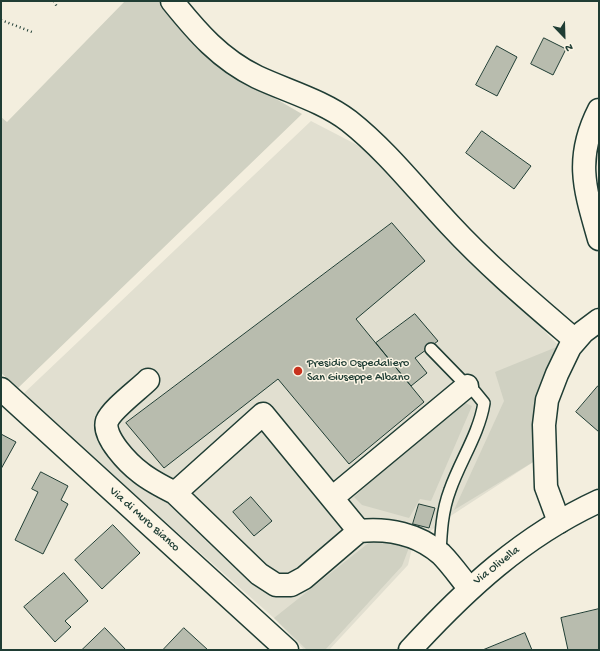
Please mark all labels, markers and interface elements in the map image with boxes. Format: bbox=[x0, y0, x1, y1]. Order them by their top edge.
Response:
north arrow bbox=[544, 16, 584, 56]
text: N bbox=[563, 40, 574, 54]
place label: Presidio Ospedaliero San Giuseppe Albano bbox=[307, 357, 410, 385]
marker: Presidio Ospedaliero San Giuseppe Albano bbox=[292, 365, 304, 377]
street label: Via di Muro Bianco bbox=[106, 485, 182, 555]
street label: Via Olivella bbox=[471, 543, 523, 589]

